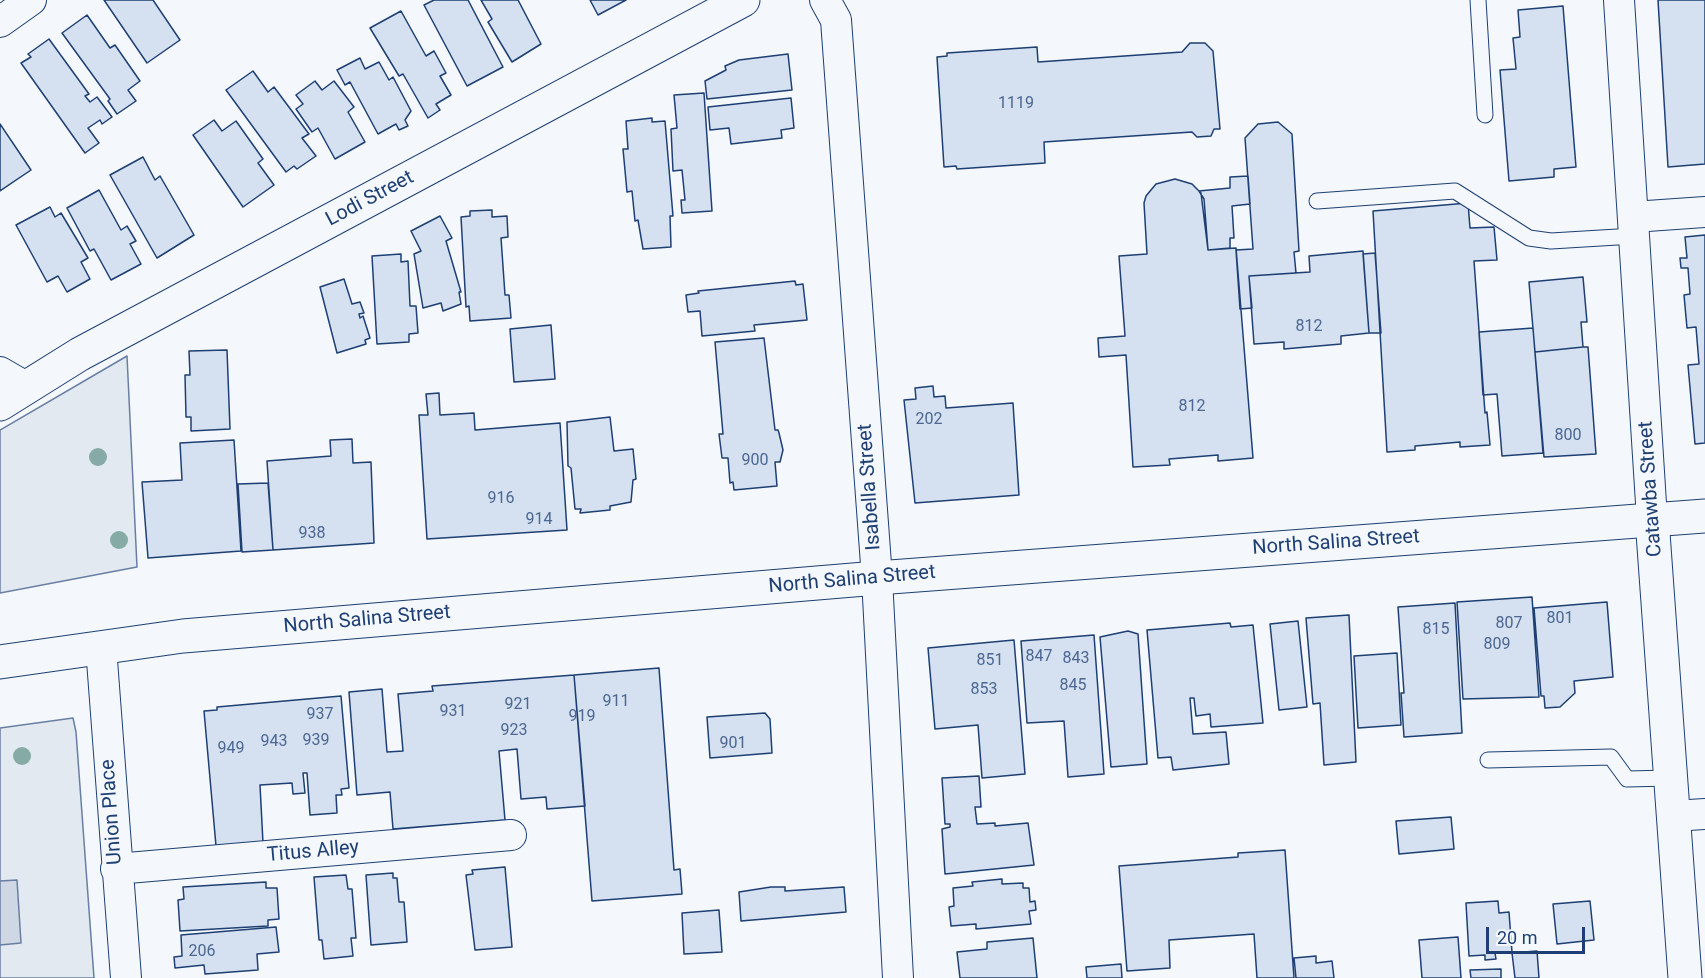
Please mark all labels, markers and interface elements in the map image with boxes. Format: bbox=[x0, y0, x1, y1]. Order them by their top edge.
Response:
house number: 1119 bbox=[998, 94, 1034, 114]
street label: Lodi Street bbox=[322, 166, 418, 232]
house number: 812 bbox=[1296, 317, 1322, 337]
house number: 812 bbox=[1179, 397, 1205, 417]
house number: 202 bbox=[916, 410, 942, 430]
street label: Catawba Street bbox=[1634, 420, 1668, 558]
street label: Isabella Street bbox=[854, 423, 886, 551]
house number: 800 bbox=[1555, 426, 1581, 446]
house number: 900 bbox=[742, 451, 768, 471]
house number: 916 bbox=[488, 489, 514, 509]
house number: 914 bbox=[526, 510, 552, 530]
house number: 938 bbox=[299, 524, 325, 544]
street label: North Salina Street bbox=[1252, 525, 1420, 561]
street label: North Salina Street bbox=[767, 561, 937, 599]
street label: North Salina Street bbox=[282, 601, 452, 639]
house number: 801 bbox=[1547, 609, 1573, 629]
house number: 807 bbox=[1496, 614, 1522, 634]
house number: 815 bbox=[1423, 620, 1449, 640]
house number: 809 bbox=[1484, 635, 1510, 655]
house number: 847 bbox=[1026, 647, 1052, 667]
house number: 843 bbox=[1063, 649, 1089, 669]
house number: 851 bbox=[977, 651, 1003, 671]
house number: 845 bbox=[1060, 676, 1086, 696]
house number: 853 bbox=[971, 680, 997, 700]
house number: 911 bbox=[603, 692, 629, 712]
house number: 921 bbox=[505, 695, 531, 715]
house number: 931 bbox=[440, 702, 466, 722]
house number: 937 bbox=[307, 705, 333, 725]
house number: 919 bbox=[569, 707, 595, 727]
house number: 923 bbox=[501, 721, 527, 741]
house number: 939 bbox=[303, 731, 329, 751]
house number: 943 bbox=[261, 732, 287, 752]
house number: 901 bbox=[720, 734, 746, 754]
house number: 949 bbox=[218, 739, 244, 759]
street label: Union Place bbox=[96, 758, 128, 866]
street label: Titus Alley bbox=[266, 836, 360, 868]
scale bar bbox=[1489, 915, 1588, 953]
text: 20 m bbox=[1497, 927, 1537, 948]
house number: 206 bbox=[189, 942, 215, 962]

